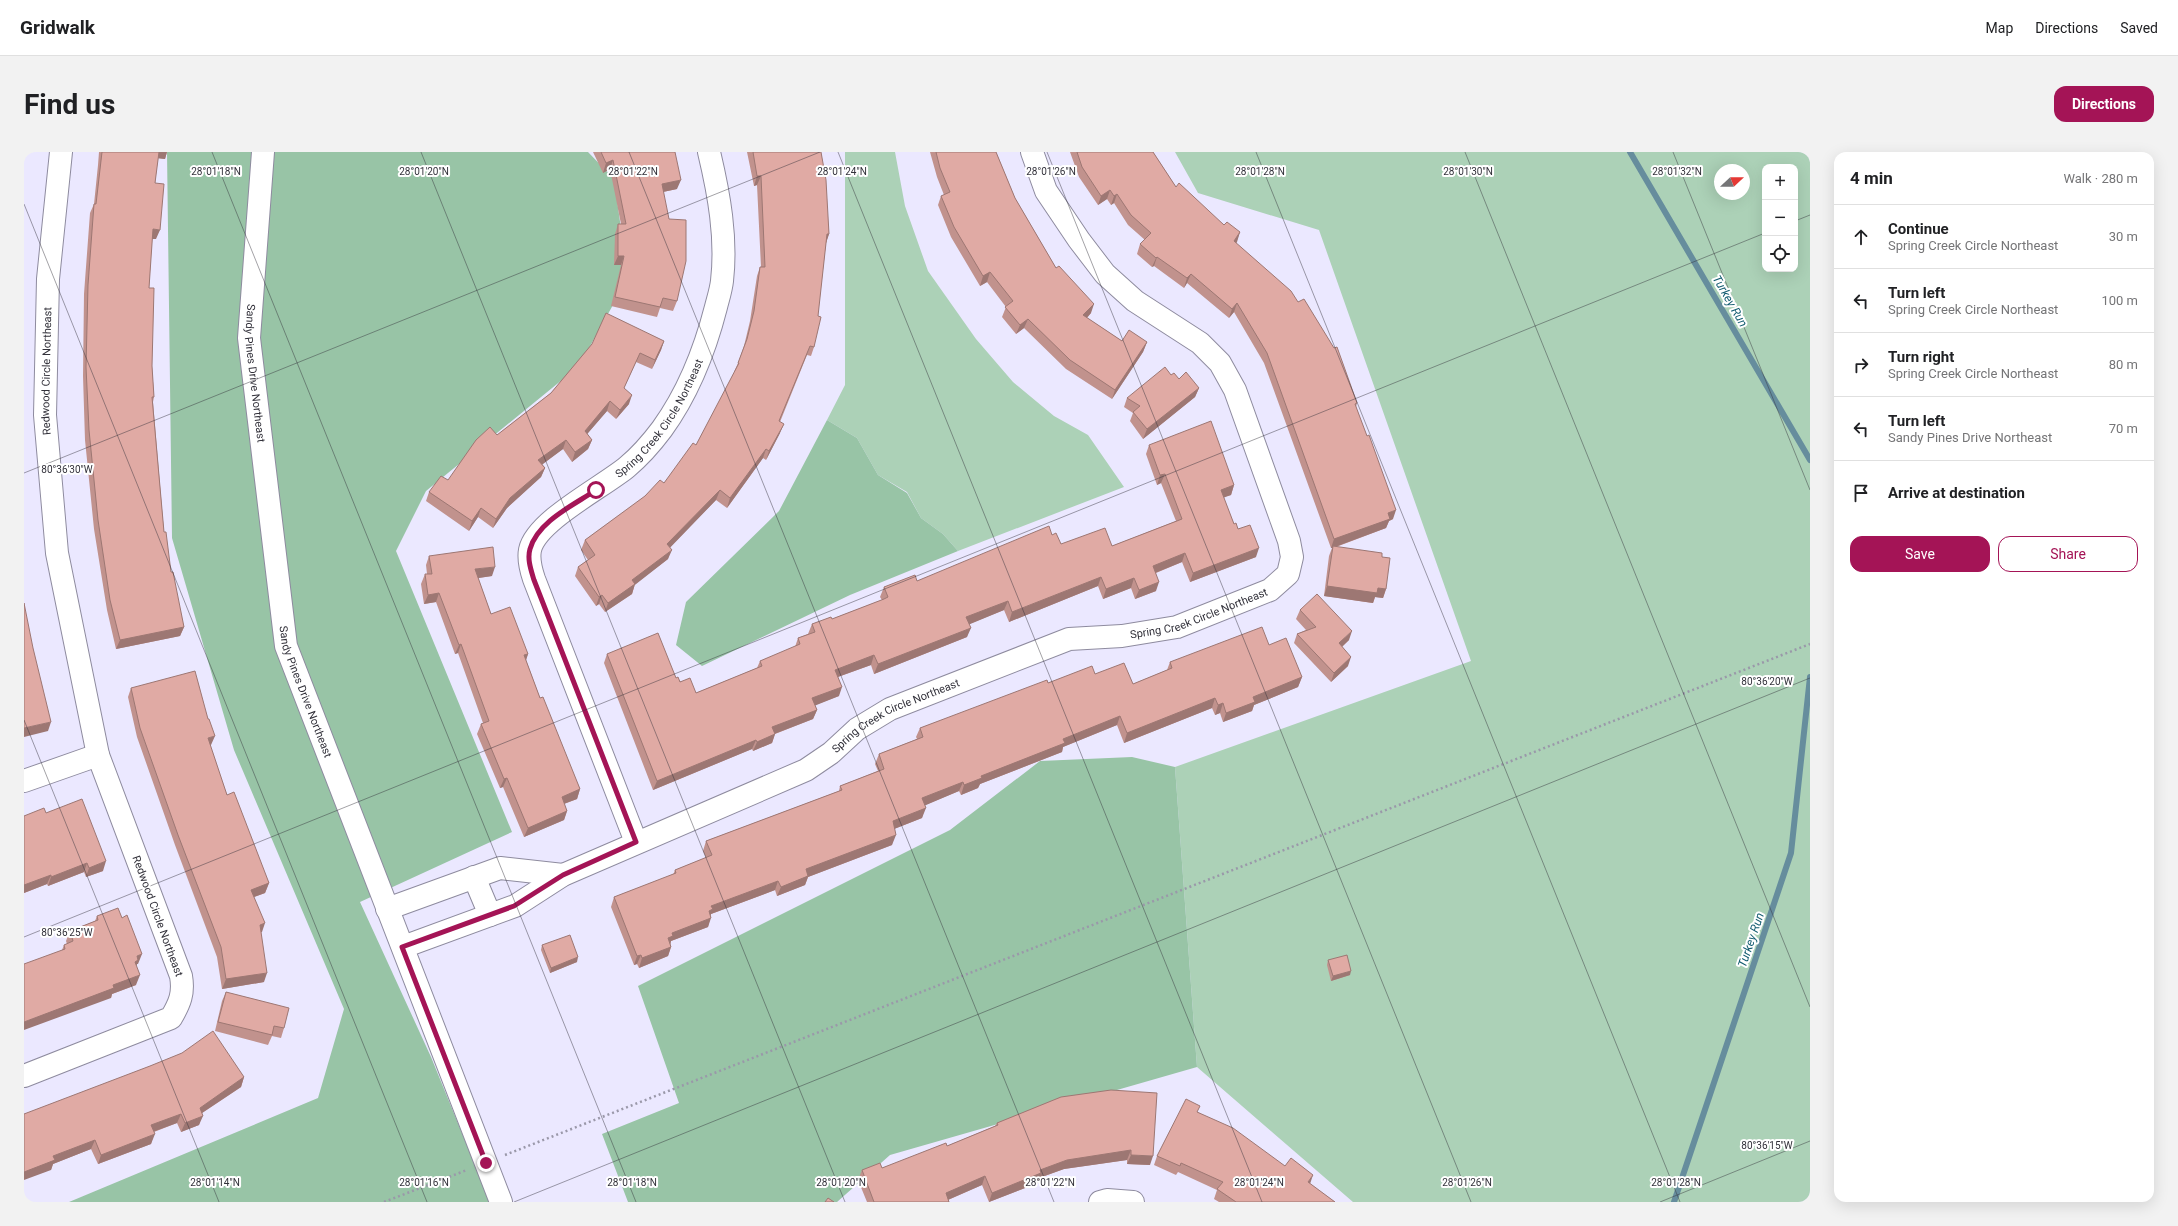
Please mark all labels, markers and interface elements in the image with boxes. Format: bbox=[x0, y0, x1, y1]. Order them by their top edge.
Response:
text: Gridwalk bbox=[20, 16, 95, 39]
text: Map bbox=[1986, 20, 2013, 36]
text: Directions bbox=[2035, 20, 2098, 36]
text: Saved bbox=[2120, 20, 2158, 36]
button: Directions bbox=[2054, 86, 2154, 122]
text: Find us bbox=[24, 88, 115, 121]
north arrow bbox=[1714, 164, 1750, 200]
map controls bbox=[1762, 164, 1798, 272]
button: + bbox=[1762, 164, 1798, 200]
text: 28°01'18"N bbox=[191, 166, 241, 177]
text: 28°01'20"N bbox=[399, 166, 449, 177]
text: 28°01'22"N bbox=[608, 166, 658, 177]
text: 28°01'24"N bbox=[817, 166, 867, 177]
text: 28°01'26"N bbox=[1026, 166, 1076, 177]
text: 28°01'28"N bbox=[1235, 166, 1285, 177]
text: 28°01'30"N bbox=[1443, 166, 1493, 177]
text: 28°01'32"N bbox=[1652, 166, 1702, 177]
text: 4 min bbox=[1850, 168, 1893, 188]
text: Walk · 280 m bbox=[2063, 171, 2138, 186]
button: − bbox=[1762, 200, 1798, 236]
text: Continue bbox=[1888, 220, 1949, 238]
icon: ahead bbox=[1850, 226, 1872, 248]
text: 30 m bbox=[2109, 229, 2138, 244]
button: locate bbox=[1762, 236, 1798, 272]
text: Spring Creek Circle Northeast bbox=[1888, 238, 2058, 253]
water label: Turkey Run bbox=[1710, 273, 1750, 329]
text: Turn left bbox=[1888, 284, 1945, 302]
icon: left bbox=[1850, 290, 1872, 312]
text: 100 m bbox=[2101, 293, 2138, 308]
text: Spring Creek Circle Northeast bbox=[1888, 302, 2058, 317]
street label: Sandy Pines Drive Northeast bbox=[242, 303, 268, 444]
street label: Redwood Circle Northeast bbox=[39, 307, 54, 436]
text: Turn right bbox=[1888, 348, 1954, 366]
icon: right bbox=[1850, 354, 1872, 376]
street label: Spring Creek Circle Northeast bbox=[613, 357, 706, 481]
text: 80 m bbox=[2109, 357, 2138, 372]
text: Spring Creek Circle Northeast bbox=[1888, 366, 2058, 381]
text: Turn left bbox=[1888, 412, 1945, 430]
icon: left bbox=[1850, 418, 1872, 440]
text: 70 m bbox=[2109, 421, 2138, 436]
text: Sandy Pines Drive Northeast bbox=[1888, 430, 2052, 445]
text: 80°36'30"W bbox=[41, 464, 93, 475]
route start bbox=[587, 481, 605, 499]
icon: arrive bbox=[1850, 482, 1872, 504]
text: Arrive at destination bbox=[1888, 484, 2025, 502]
button: Save bbox=[1850, 536, 1990, 572]
button: Share bbox=[1998, 536, 2138, 572]
street label: Spring Creek Circle Northeast bbox=[1129, 585, 1270, 642]
street label: Sandy Pines Drive Northeast bbox=[277, 625, 335, 760]
street label: Spring Creek Circle Northeast bbox=[829, 676, 962, 756]
text: 80°36'20"W bbox=[1741, 676, 1793, 687]
street label: Redwood Circle Northeast bbox=[130, 854, 186, 979]
water label: Turkey Run bbox=[1735, 911, 1767, 969]
text: 80°36'25"W bbox=[41, 927, 93, 938]
text: 80°36'15"W bbox=[1741, 1140, 1793, 1151]
route end bbox=[477, 1154, 495, 1172]
text: 28°01'14"N bbox=[190, 1177, 240, 1188]
text: 28°01'16"N bbox=[399, 1177, 449, 1188]
text: 28°01'18"N bbox=[607, 1177, 657, 1188]
text: 28°01'20"N bbox=[816, 1177, 866, 1188]
text: 28°01'22"N bbox=[1025, 1177, 1075, 1188]
text: 28°01'24"N bbox=[1234, 1177, 1284, 1188]
text: 28°01'26"N bbox=[1442, 1177, 1492, 1188]
text: 28°01'28"N bbox=[1651, 1177, 1701, 1188]

